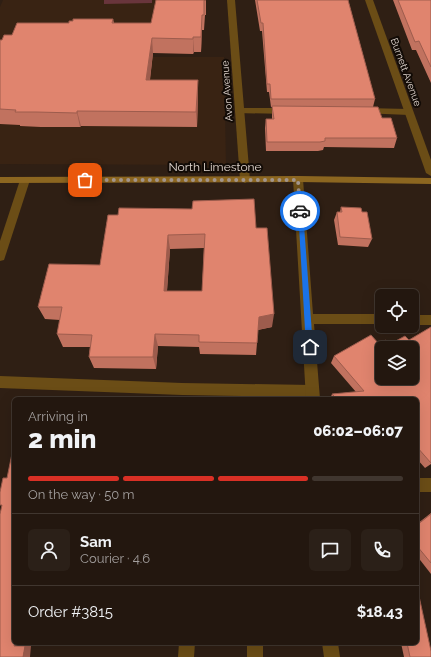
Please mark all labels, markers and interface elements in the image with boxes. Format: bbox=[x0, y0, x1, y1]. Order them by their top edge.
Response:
street label: Burnett Avenue bbox=[389, 36, 423, 108]
street label: Avon Avenue bbox=[219, 60, 235, 122]
street label: North Limestone bbox=[168, 160, 262, 174]
pin bbox=[68, 163, 102, 197]
icon: bag bbox=[74, 169, 96, 191]
courier bbox=[280, 191, 320, 231]
icon: car bbox=[289, 200, 311, 222]
map controls bbox=[375, 289, 419, 385]
button: locate bbox=[375, 289, 419, 333]
pin bbox=[293, 330, 327, 364]
icon: home bbox=[299, 336, 321, 358]
button: layers bbox=[375, 341, 419, 385]
text: Arriving in bbox=[28, 409, 88, 424]
text: 06:02–06:07 bbox=[313, 422, 403, 440]
text: 2 min bbox=[28, 424, 96, 454]
text: On the way · 50 m bbox=[28, 487, 135, 502]
button: person bbox=[28, 529, 70, 571]
button: chat bbox=[309, 529, 351, 571]
button: phone bbox=[361, 529, 403, 571]
text: Sam bbox=[80, 533, 112, 551]
text: Courier · 4.6 bbox=[80, 551, 150, 566]
text: Order #3815 bbox=[28, 603, 113, 621]
text: $18.43 bbox=[357, 603, 403, 621]

